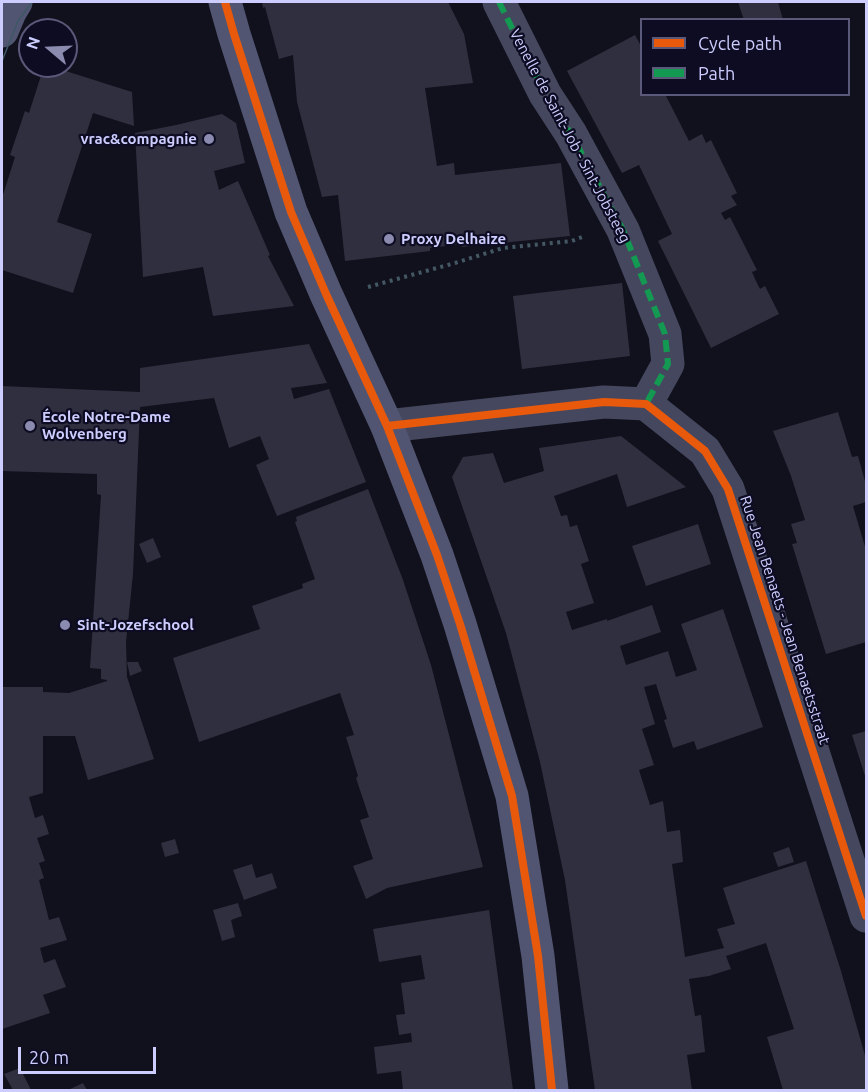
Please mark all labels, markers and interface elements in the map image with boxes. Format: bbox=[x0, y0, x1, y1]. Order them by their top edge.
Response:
north arrow bbox=[18, 18, 78, 78]
legend bbox=[640, 18, 850, 96]
street label: Venelle de Saint-Job - Sint-Jobsteeg bbox=[506, 26, 634, 246]
text: Cycle path bbox=[698, 33, 782, 53]
text: N bbox=[22, 34, 43, 51]
text: Path bbox=[698, 63, 735, 83]
place label: vrac&compagnie bbox=[80, 130, 197, 148]
marker: vrac&compagnie bbox=[202, 132, 216, 146]
place label: Proxy Delhaize bbox=[401, 230, 506, 248]
marker: Proxy Delhaize bbox=[382, 232, 396, 246]
place label: École Notre-Dame Wolvenberg bbox=[42, 408, 171, 443]
marker: École Notre-Dame Wolvenberg bbox=[23, 419, 37, 433]
street label: Rue Jean Benaets - Jean Benaetsstraat bbox=[736, 493, 834, 747]
place label: Sint-Jozefschool bbox=[77, 616, 194, 634]
marker: Sint-Jozefschool bbox=[58, 618, 72, 632]
scale bar bbox=[21, 1035, 159, 1073]
text: 20 m bbox=[29, 1047, 69, 1067]

